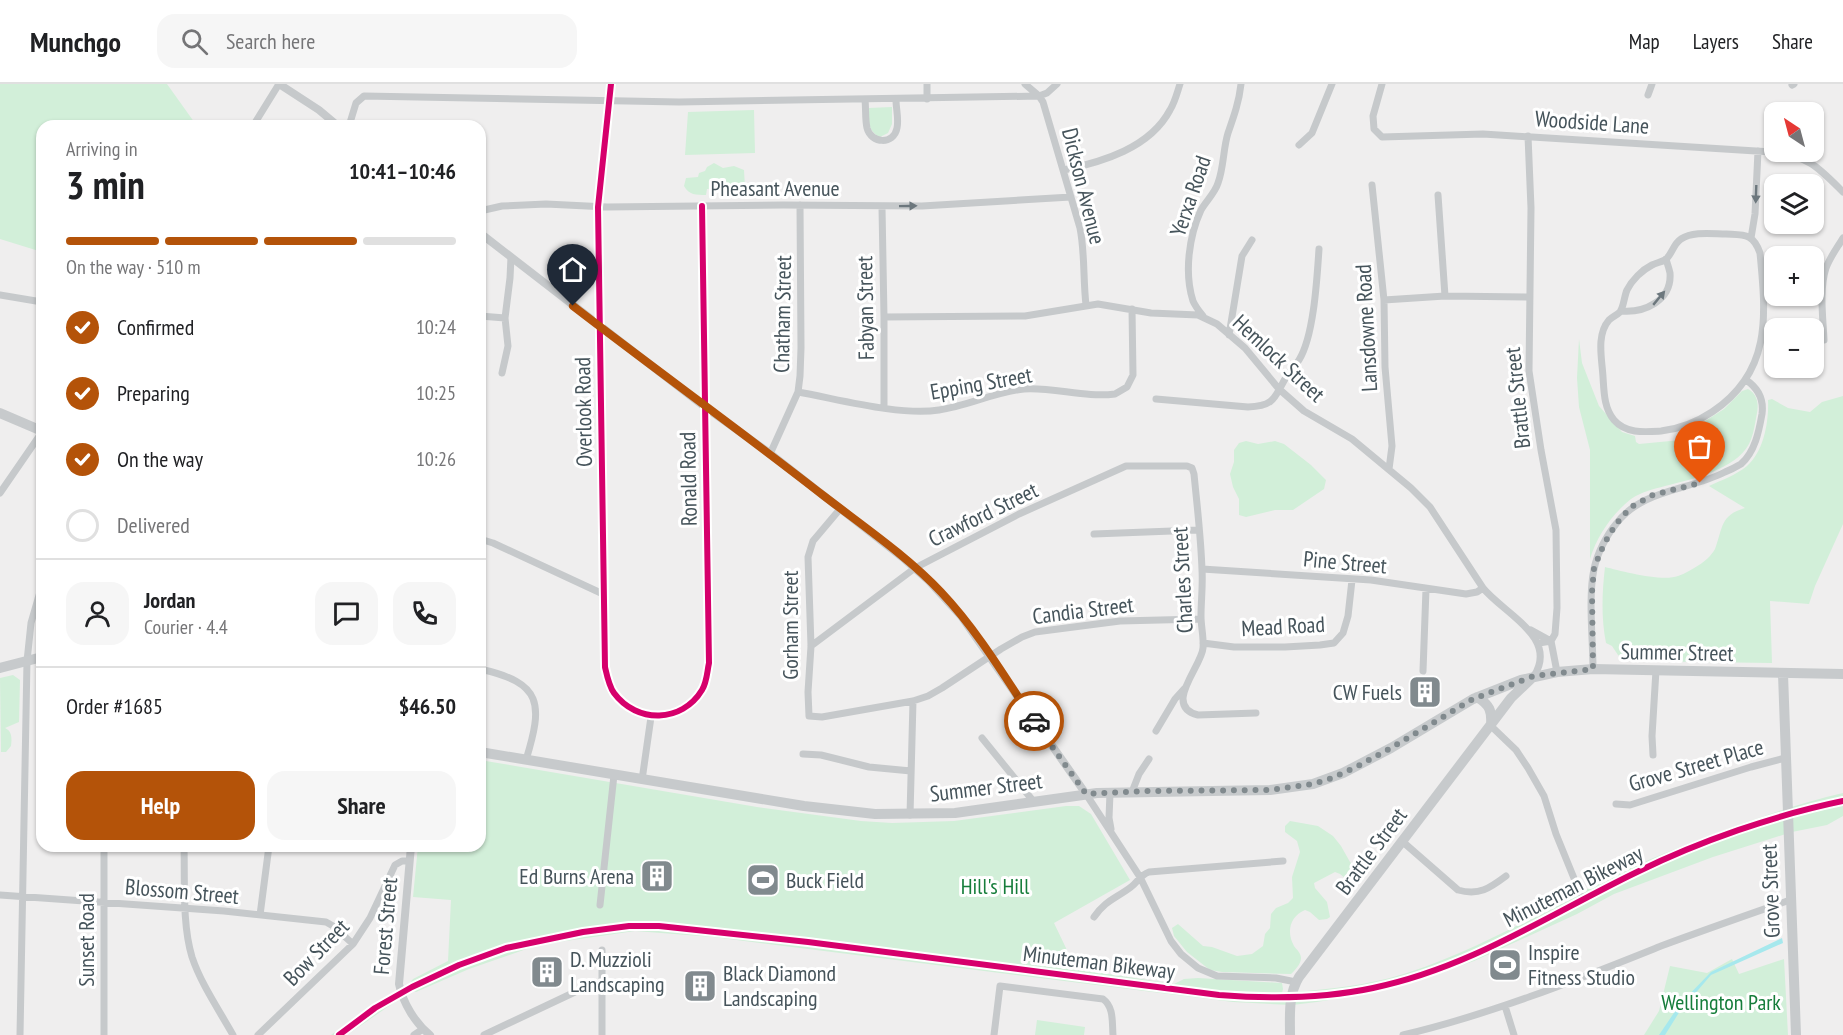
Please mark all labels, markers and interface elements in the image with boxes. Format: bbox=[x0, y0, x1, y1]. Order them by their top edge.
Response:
search box bbox=[157, 14, 577, 68]
text: Munchgo bbox=[30, 23, 121, 60]
icon: search bbox=[178, 25, 211, 58]
text: Search here bbox=[226, 27, 315, 55]
text: Map bbox=[1629, 28, 1660, 55]
text: Layers bbox=[1693, 28, 1739, 55]
text: Share bbox=[1772, 28, 1813, 55]
north arrow bbox=[1764, 102, 1824, 162]
map controls bbox=[1764, 102, 1824, 378]
street label: Woodside Lane bbox=[1534, 104, 1650, 140]
street label: Dickson Avenue bbox=[1056, 125, 1112, 247]
text: Arriving in bbox=[66, 136, 138, 162]
street label: Yerxa Road bbox=[1163, 152, 1217, 240]
text: 10:41–10:46 bbox=[349, 157, 456, 185]
text: 3 min bbox=[66, 159, 145, 210]
street label: Pheasant Avenue bbox=[710, 174, 840, 202]
button: layers bbox=[1764, 174, 1824, 234]
one-way arrow bbox=[1752, 185, 1761, 204]
one-way arrow bbox=[898, 202, 917, 211]
pin bbox=[547, 244, 598, 306]
button: + bbox=[1764, 246, 1824, 306]
icon: home bbox=[556, 253, 589, 286]
text: On the way · 510 m bbox=[66, 254, 201, 280]
street label: Chatham Street bbox=[767, 255, 797, 373]
street label: Fabyan Street bbox=[850, 256, 880, 360]
street label: Lansdowne Road bbox=[1349, 264, 1383, 392]
one-way arrow bbox=[1652, 290, 1665, 306]
street label: Hemlock Street bbox=[1227, 308, 1331, 408]
icon: check bbox=[66, 311, 99, 344]
text: Confirmed bbox=[117, 313, 194, 341]
text: 10:24 bbox=[416, 314, 456, 340]
button: − bbox=[1764, 318, 1824, 378]
street label: Brattle Street bbox=[1498, 346, 1536, 450]
street label: Overlook Road bbox=[568, 357, 598, 467]
street label: Epping Street bbox=[928, 360, 1034, 406]
icon: check bbox=[66, 377, 99, 410]
text: Preparing bbox=[117, 379, 190, 407]
text: 10:25 bbox=[416, 380, 456, 406]
pin bbox=[1674, 421, 1725, 483]
icon: bag bbox=[1683, 430, 1716, 463]
street label: Ronald Road bbox=[673, 432, 703, 526]
icon: check bbox=[66, 443, 99, 476]
text: On the way bbox=[117, 445, 203, 473]
text: 10:26 bbox=[416, 446, 456, 472]
street label: Crawford Street bbox=[924, 475, 1042, 553]
text: Delivered bbox=[117, 511, 190, 539]
street label: Charles Street bbox=[1165, 526, 1199, 634]
street label: Pine Street bbox=[1302, 544, 1388, 580]
street label: Gorham Street bbox=[776, 570, 804, 680]
button: person bbox=[66, 582, 129, 645]
button: chat bbox=[315, 582, 378, 645]
button: phone bbox=[393, 582, 456, 645]
text: Jordan bbox=[144, 586, 195, 614]
street label: Candia Street bbox=[1031, 590, 1135, 630]
street label: Mead Road bbox=[1241, 610, 1325, 642]
text: Courier · 4.4 bbox=[144, 614, 228, 640]
street label: Summer Street bbox=[1620, 637, 1734, 667]
building icon: CW Fuels bbox=[1407, 674, 1443, 710]
place label: CW Fuels bbox=[1333, 678, 1402, 706]
courier bbox=[1004, 691, 1064, 751]
text: Order #1685 bbox=[66, 692, 163, 720]
text: $46.50 bbox=[399, 692, 456, 720]
icon: car bbox=[1018, 705, 1051, 738]
street label: Grove Street Place bbox=[1625, 732, 1767, 798]
street label: Summer Street bbox=[928, 766, 1044, 808]
button: Help bbox=[66, 771, 255, 840]
button: Share bbox=[267, 771, 456, 840]
street label: Brattle Street bbox=[1329, 802, 1413, 900]
street label: Minuteman Bikeway bbox=[1499, 839, 1648, 933]
street label: Grove Street bbox=[1754, 844, 1786, 938]
building icon: Ed Burns Arena bbox=[639, 858, 675, 894]
place label: Ed Burns Arena bbox=[519, 862, 634, 890]
sports icon: Buck Field bbox=[745, 862, 781, 898]
place label: Buck Field bbox=[786, 866, 864, 894]
street label: Blossom Street bbox=[124, 872, 240, 910]
park label: Hill's Hill bbox=[961, 872, 1030, 900]
street label: Forest Street bbox=[367, 876, 403, 976]
street label: Sunset Road bbox=[72, 893, 100, 987]
street label: Bow Street bbox=[277, 913, 355, 991]
place label: Inspire Fitness Studio bbox=[1528, 938, 1635, 991]
street label: Minuteman Bikeway bbox=[1021, 939, 1177, 985]
place label: D. Muzzioli Landscaping bbox=[570, 945, 664, 998]
sports icon: Inspire Fitness Studio bbox=[1487, 947, 1523, 983]
building icon: D. Muzzioli Landscaping bbox=[529, 954, 565, 990]
place label: Black Diamond Landscaping bbox=[723, 959, 836, 1012]
building icon: Black Diamond Landscaping bbox=[682, 968, 718, 1004]
park label: Wellington Park bbox=[1661, 988, 1781, 1016]

